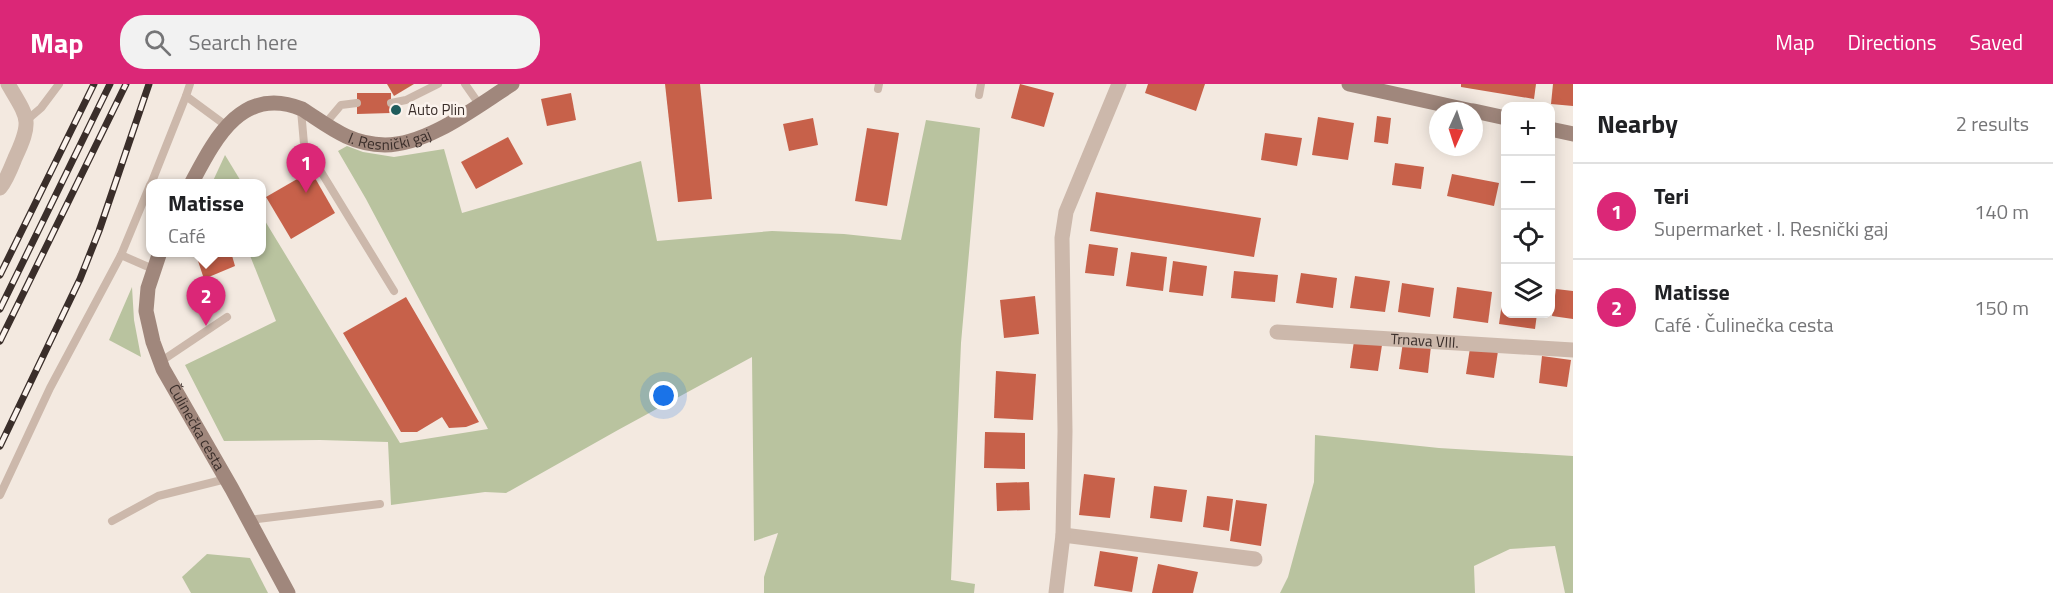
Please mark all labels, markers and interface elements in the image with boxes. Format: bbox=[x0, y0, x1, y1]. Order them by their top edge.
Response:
search box bbox=[120, 15, 540, 69]
text: Map bbox=[30, 21, 84, 64]
text: Search here bbox=[189, 25, 298, 59]
icon: search bbox=[141, 26, 174, 59]
text: Map bbox=[1775, 26, 1815, 58]
text: Directions bbox=[1848, 26, 1937, 58]
text: Saved bbox=[1970, 26, 2023, 58]
place label: Auto Plin bbox=[408, 98, 465, 121]
north arrow bbox=[1429, 102, 1483, 156]
map controls bbox=[1501, 102, 1555, 318]
button: + bbox=[1501, 102, 1555, 156]
marker: Auto Plin bbox=[389, 103, 403, 117]
text: Nearby bbox=[1597, 104, 1678, 143]
text: 2 results bbox=[1956, 108, 2029, 139]
street label: I. Resnički gaj bbox=[345, 123, 435, 156]
pin: 1 bbox=[286, 144, 326, 193]
button: − bbox=[1501, 156, 1555, 210]
popup bbox=[146, 179, 266, 257]
text: Teri bbox=[1654, 179, 1689, 213]
text: Matisse bbox=[168, 186, 244, 220]
text: 1 bbox=[1611, 196, 1622, 227]
text: 140 m bbox=[1974, 196, 2029, 227]
button: locate bbox=[1501, 210, 1555, 264]
text: Supermarket · I. Resnički gaj bbox=[1654, 213, 1888, 244]
text: Café bbox=[168, 220, 206, 251]
button: layers bbox=[1501, 264, 1555, 318]
text: Matisse bbox=[1654, 275, 1730, 309]
pin: 2 bbox=[186, 276, 226, 326]
text: 2 bbox=[1611, 292, 1622, 323]
text: 150 m bbox=[1974, 292, 2029, 323]
text: Café · Čulinečka cesta bbox=[1654, 309, 1833, 340]
street label: Trnava VIII. bbox=[1390, 327, 1460, 354]
street label: Čulinečka cesta bbox=[163, 380, 231, 475]
your location bbox=[649, 381, 678, 410]

